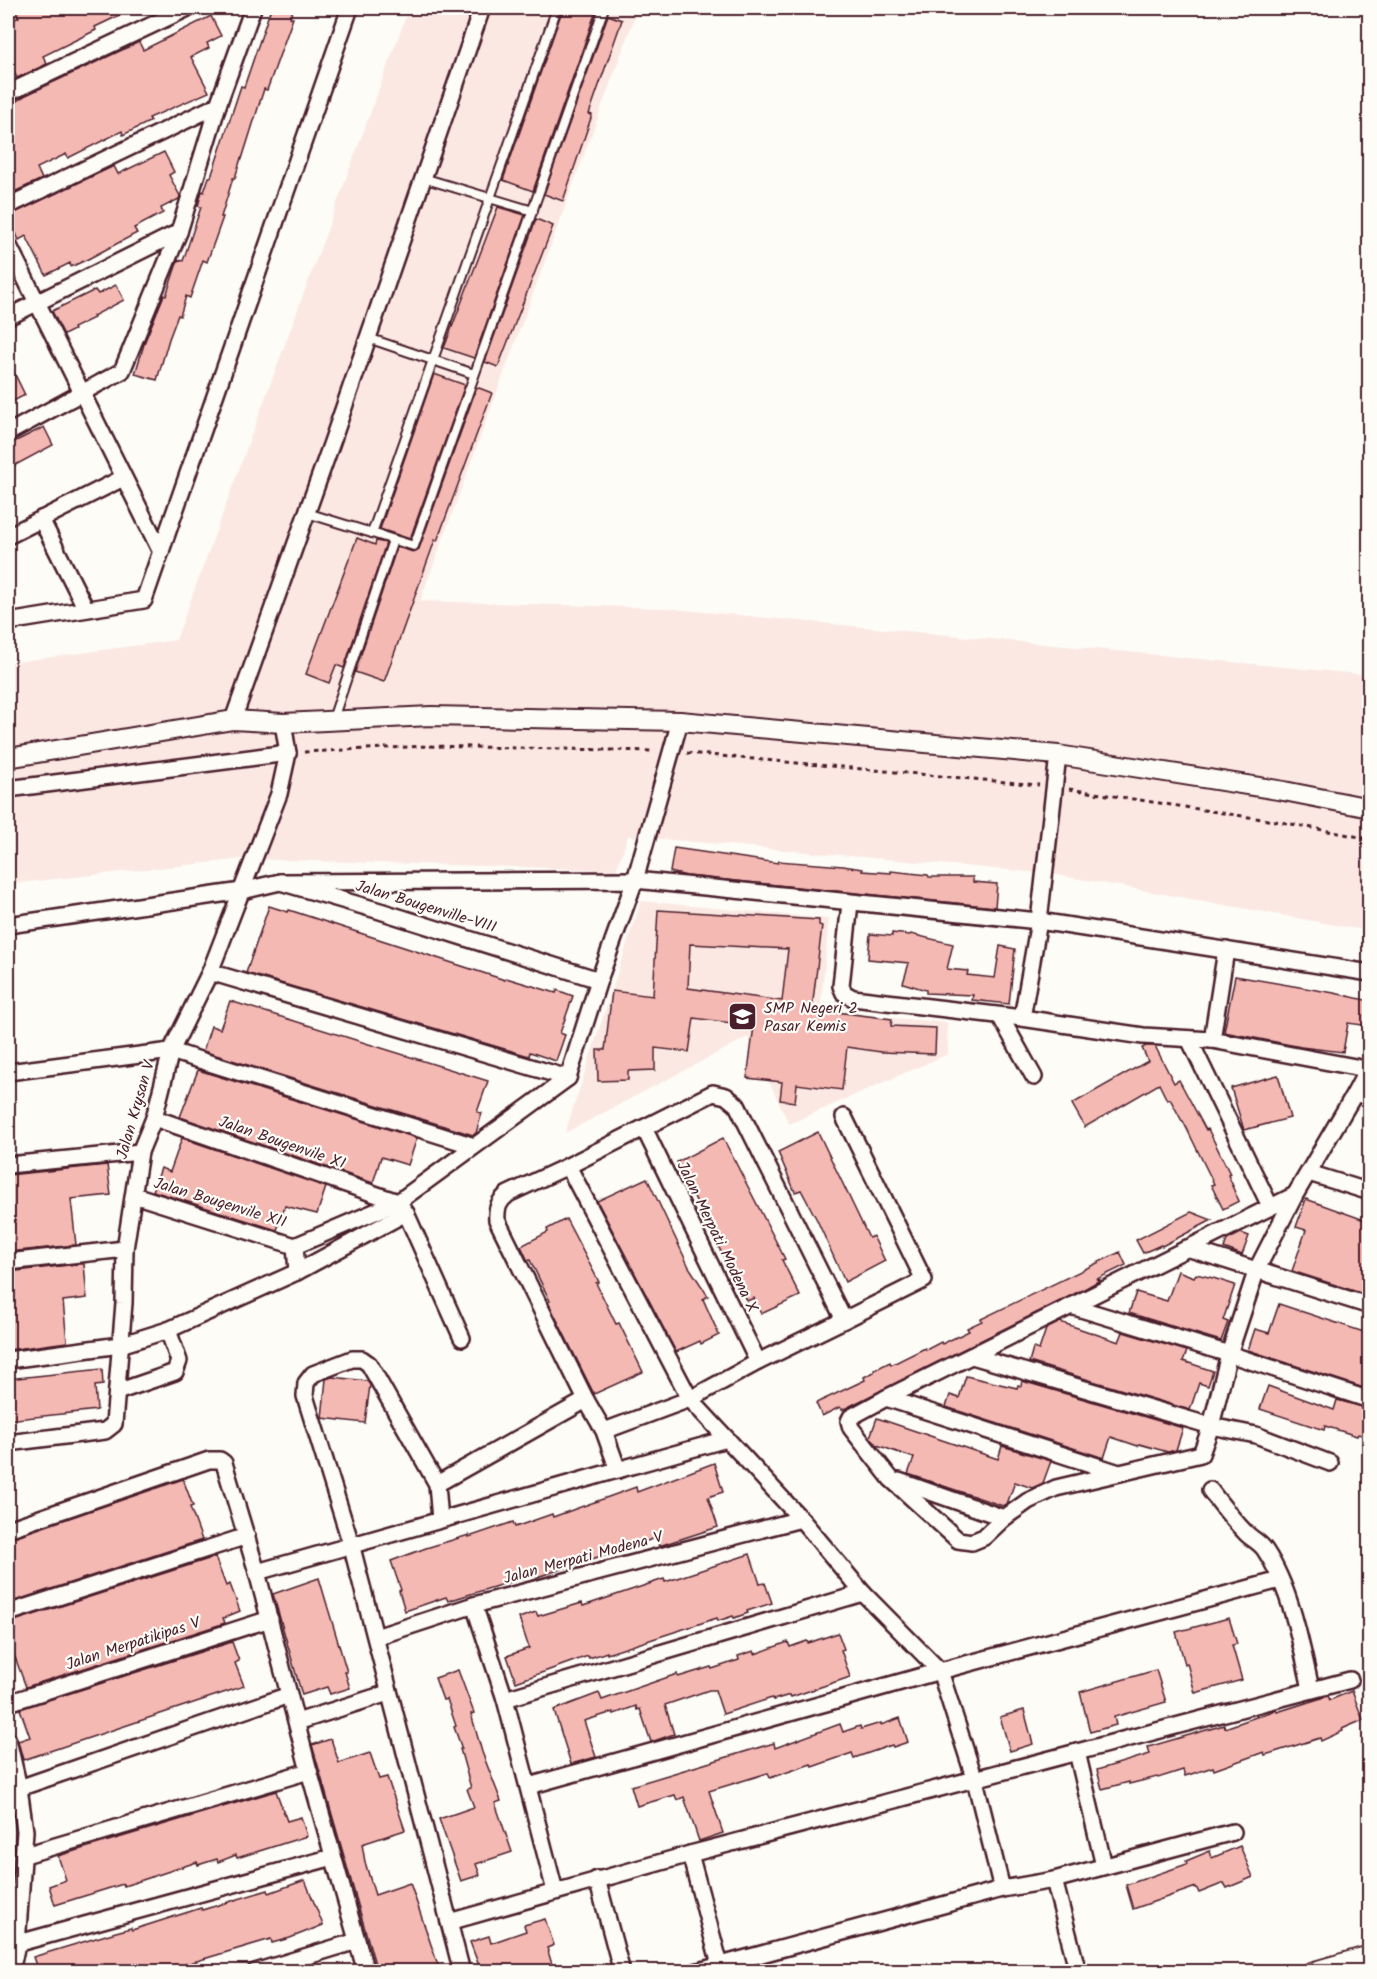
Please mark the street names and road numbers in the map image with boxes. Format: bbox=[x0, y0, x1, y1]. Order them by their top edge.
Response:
street label: Jalan Bougenville-VIII bbox=[352, 874, 500, 940]
street label: Jalan Krysan V bbox=[110, 1056, 162, 1162]
street label: Jalan Bougenvile XI bbox=[215, 1110, 349, 1176]
street label: Jalan Merpati Modena X bbox=[669, 1157, 765, 1318]
street label: Jalan Bougenvile XII bbox=[150, 1171, 290, 1235]
street label: Jalan Merpati Modena V bbox=[501, 1524, 667, 1591]
street label: Jalan Merpatikipas V bbox=[63, 1610, 205, 1677]

